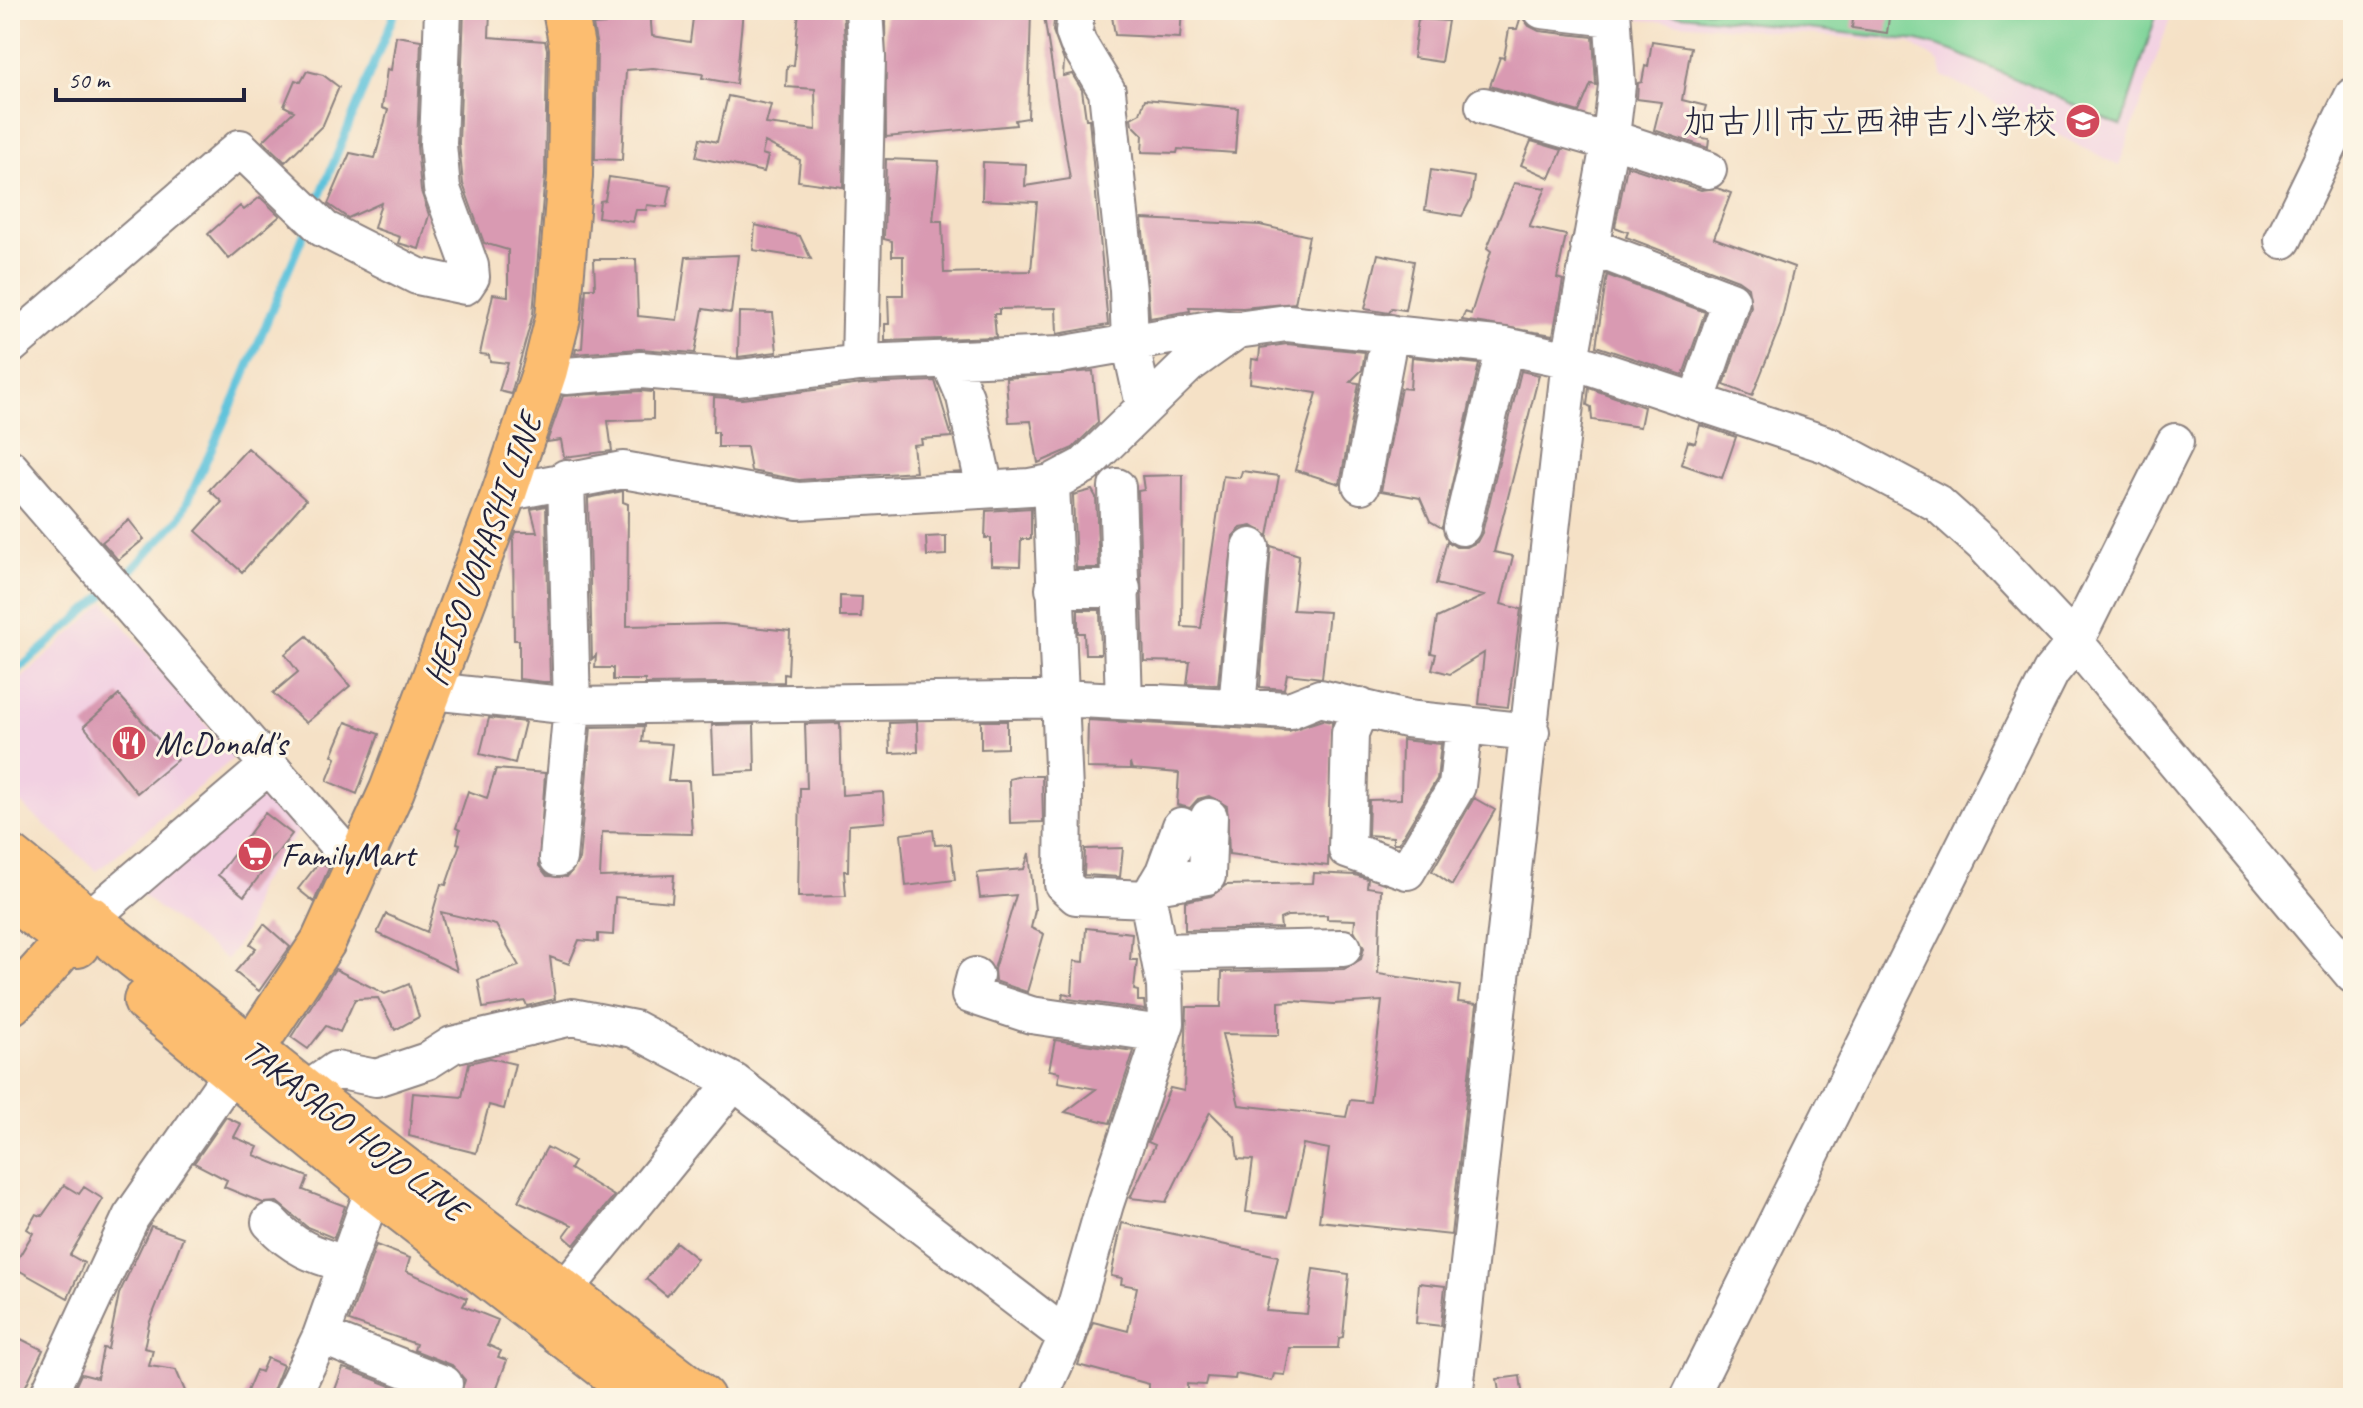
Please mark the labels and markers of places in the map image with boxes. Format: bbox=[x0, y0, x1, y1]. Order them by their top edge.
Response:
place label: 加古川市立西神吉小学校 bbox=[1683, 100, 2057, 143]
school or university icon: 加古川市立西神吉小学校 bbox=[2064, 102, 2102, 140]
place label: McDonald's bbox=[155, 722, 290, 765]
restaurant icon: McDonald's bbox=[110, 724, 148, 762]
place label: FamilyMart bbox=[281, 833, 419, 876]
supermarket icon: FamilyMart bbox=[236, 835, 274, 873]

